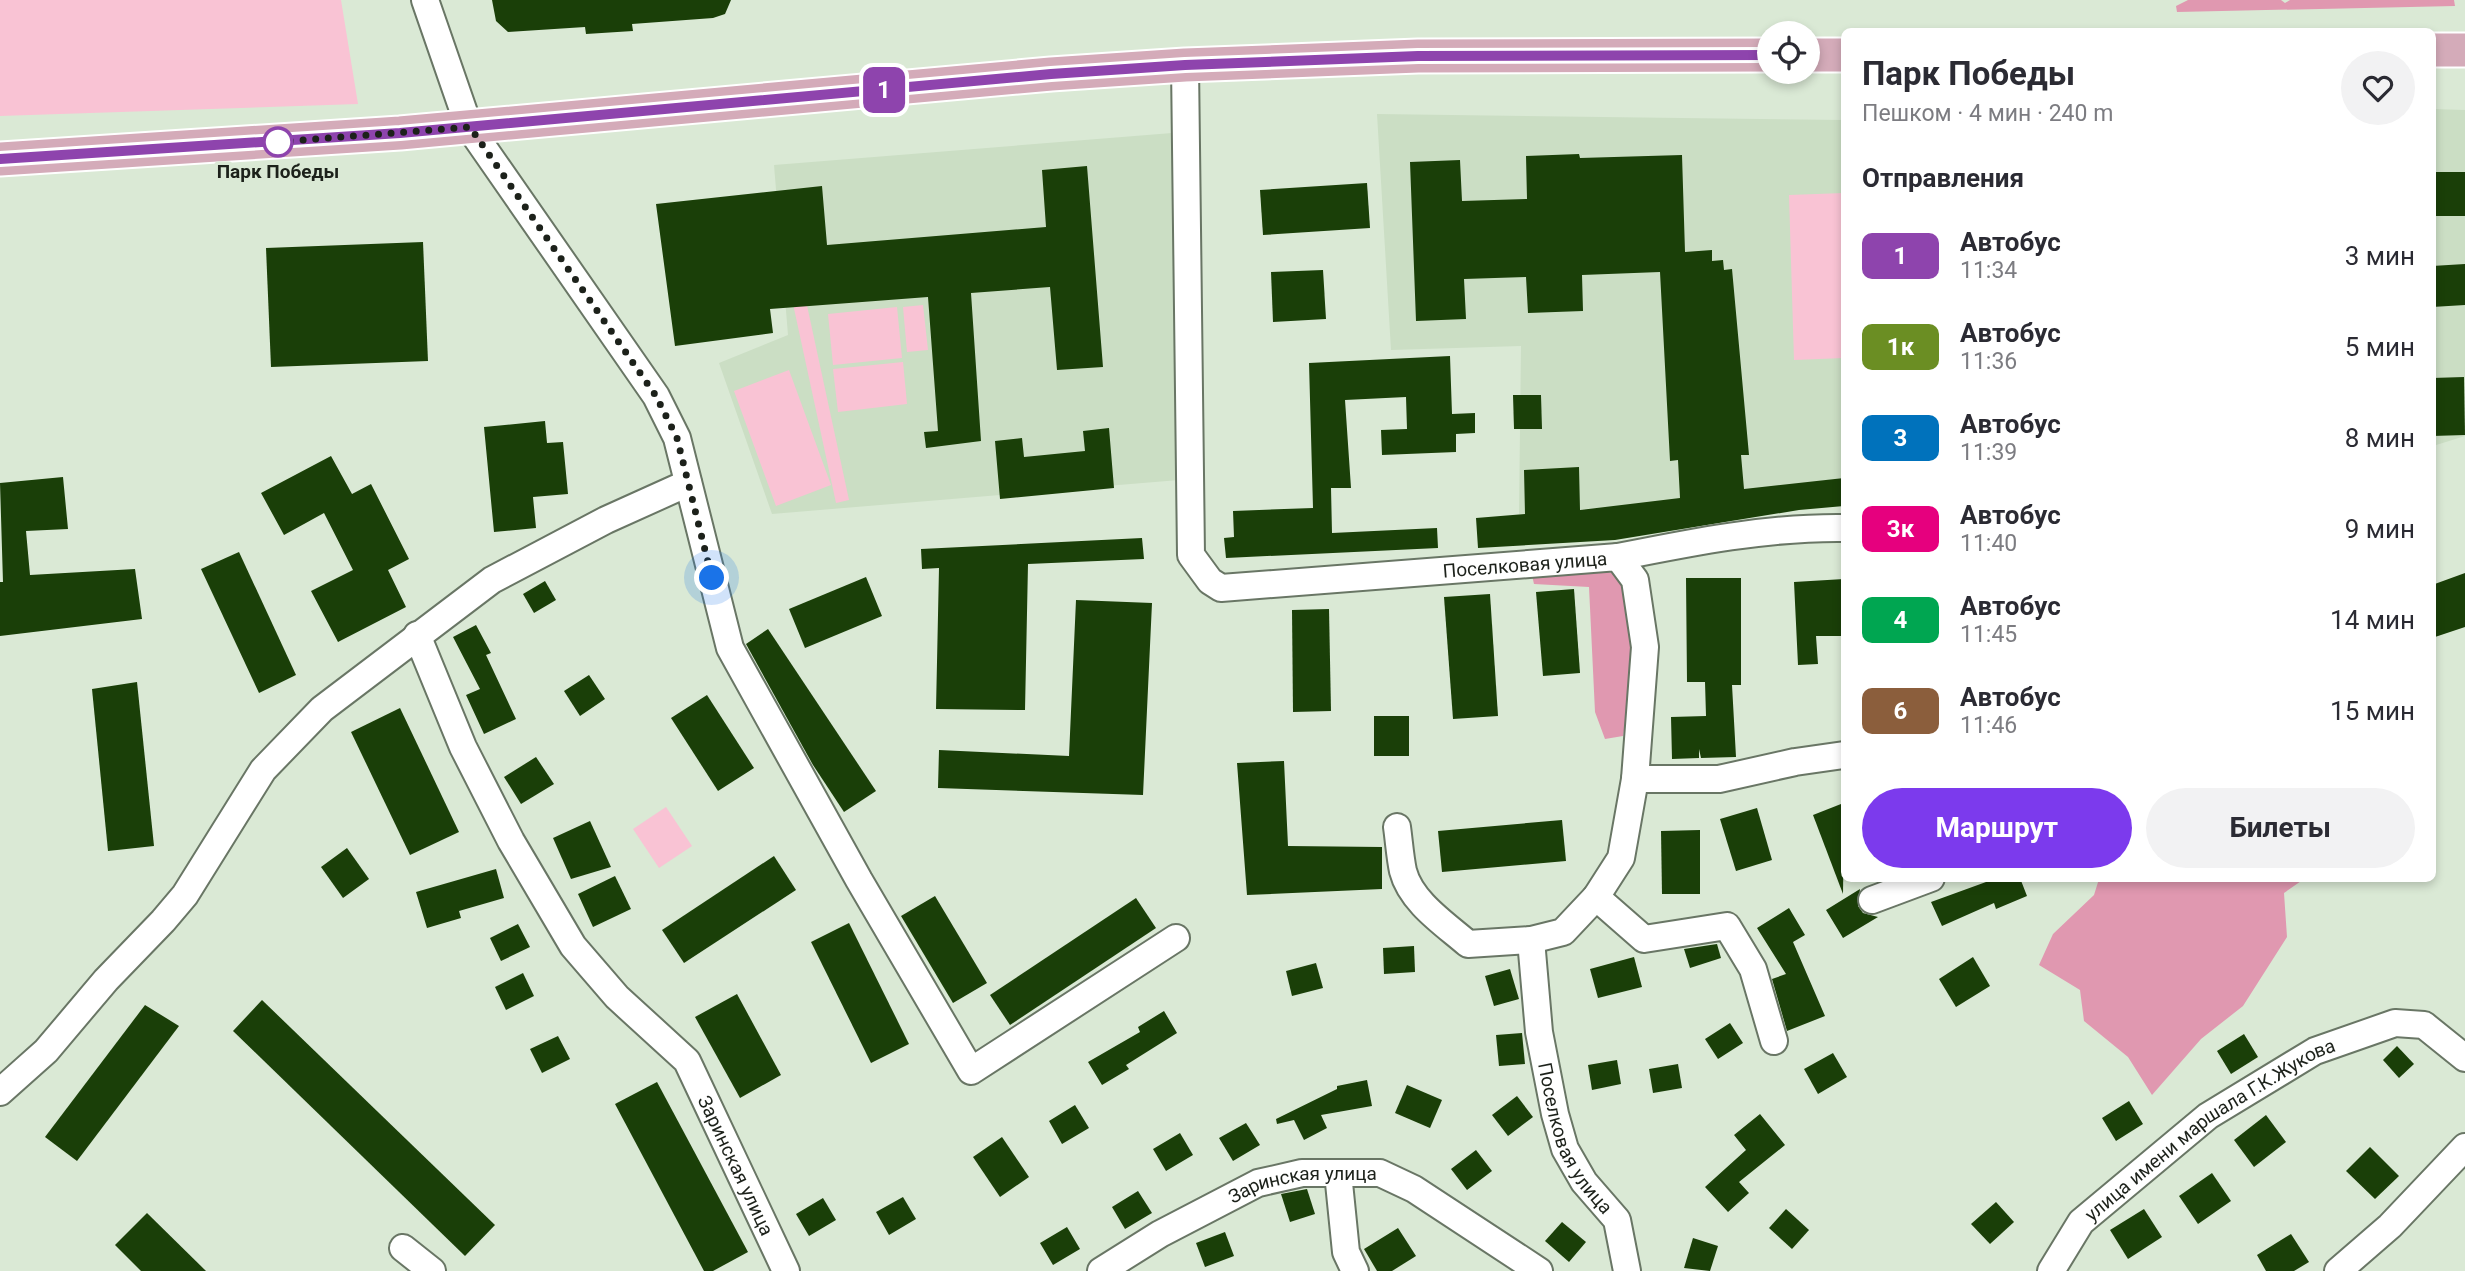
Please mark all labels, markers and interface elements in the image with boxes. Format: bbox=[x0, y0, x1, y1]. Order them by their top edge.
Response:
map controls bbox=[1757, 21, 1820, 84]
button: locate bbox=[1757, 21, 1820, 84]
button: heart bbox=[2341, 51, 2415, 125]
text: Парк Победы bbox=[1862, 54, 2075, 93]
line badge: 1 bbox=[861, 67, 907, 113]
text: 1 bbox=[877, 76, 891, 104]
text: Пешком · 4 мин · 240 m bbox=[1862, 100, 2113, 127]
marker: Парк Победы bbox=[263, 127, 293, 157]
place label: Парк Победы bbox=[217, 160, 339, 183]
text: Отправления bbox=[1862, 163, 2024, 193]
text: Автобус bbox=[1960, 227, 2061, 257]
text: 3 мин bbox=[2345, 241, 2415, 271]
text: 1 bbox=[1894, 242, 1907, 270]
text: 11:34 bbox=[1960, 257, 2017, 284]
text: Автобус bbox=[1960, 318, 2061, 348]
text: 5 мин bbox=[2345, 332, 2415, 362]
text: 1к bbox=[1887, 333, 1914, 361]
text: 11:36 bbox=[1960, 348, 2017, 375]
text: Автобус bbox=[1960, 409, 2061, 439]
text: 8 мин bbox=[2345, 423, 2415, 453]
text: 3 bbox=[1894, 424, 1907, 452]
text: 11:39 bbox=[1960, 439, 2017, 466]
text: Автобус bbox=[1960, 500, 2061, 530]
text: 9 мин bbox=[2345, 514, 2415, 544]
text: 3к bbox=[1887, 515, 1914, 543]
text: 11:40 bbox=[1960, 530, 2017, 557]
street label: Поселковая улица bbox=[1442, 547, 1608, 583]
your location bbox=[694, 560, 729, 595]
text: Автобус bbox=[1960, 591, 2061, 621]
text: 14 мин bbox=[2330, 605, 2415, 635]
text: 4 bbox=[1894, 606, 1907, 634]
text: 11:45 bbox=[1960, 621, 2017, 648]
text: Автобус bbox=[1960, 682, 2061, 712]
text: 15 мин bbox=[2330, 696, 2415, 726]
text: 6 bbox=[1894, 697, 1907, 725]
text: 11:46 bbox=[1960, 712, 2017, 739]
button: Маршрут bbox=[1862, 788, 2132, 868]
button: Билеты bbox=[2146, 788, 2415, 868]
street label: улица имени маршала Г.К.Жукова bbox=[2080, 1034, 2338, 1226]
street label: Поселковая улица bbox=[1533, 1061, 1617, 1219]
street label: Заринская улица bbox=[693, 1092, 779, 1239]
street label: Заринская улица bbox=[1224, 1162, 1377, 1209]

